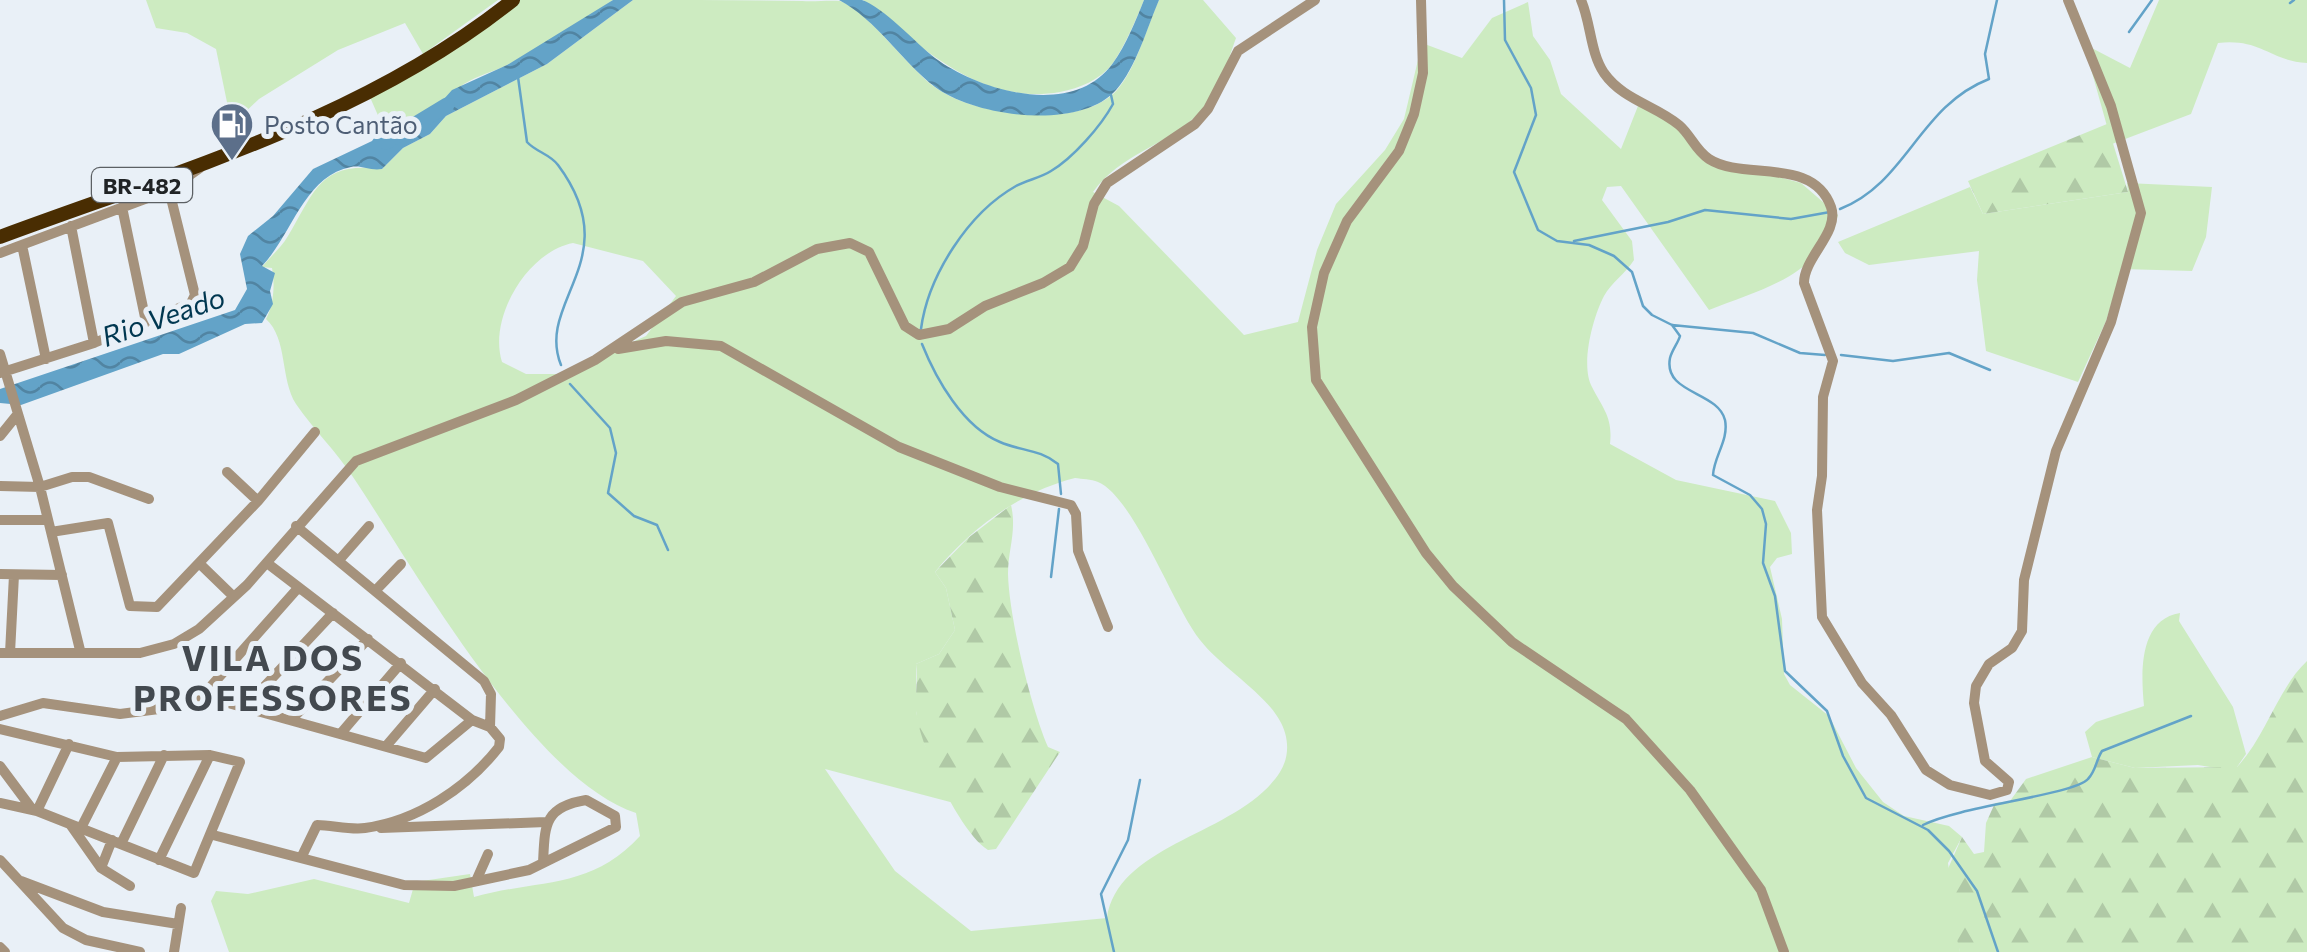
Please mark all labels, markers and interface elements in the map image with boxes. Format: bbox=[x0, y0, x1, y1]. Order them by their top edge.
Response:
fuel station icon: Posto Cantão bbox=[209, 101, 255, 162]
place label: Posto Cantão bbox=[264, 109, 418, 139]
road number: BR-482 bbox=[92, 168, 192, 202]
water label: Rio Veado bbox=[97, 279, 229, 353]
district label: VILA DOS PROFESSORES bbox=[133, 635, 413, 718]

